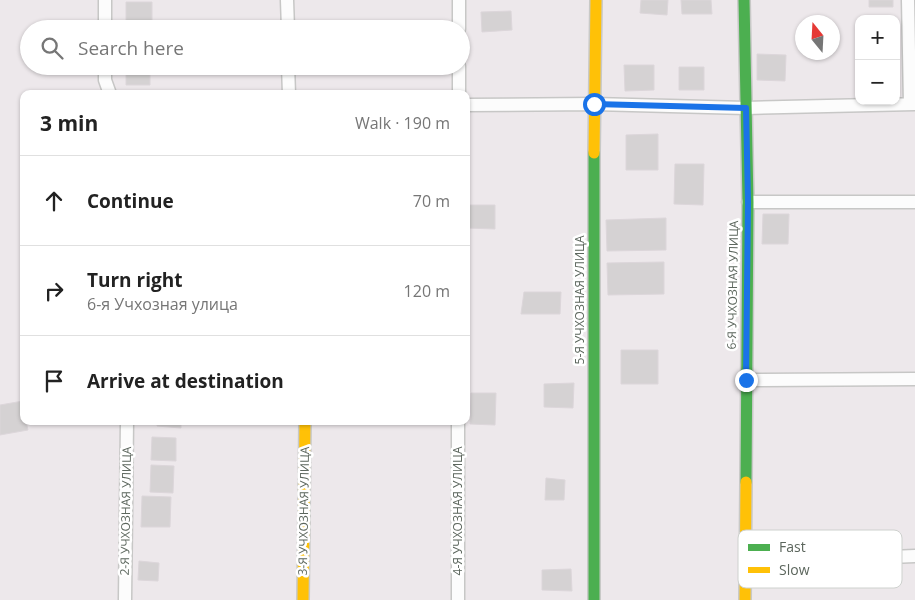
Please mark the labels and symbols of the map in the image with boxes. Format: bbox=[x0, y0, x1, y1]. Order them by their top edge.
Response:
north arrow bbox=[795, 15, 840, 60]
route start bbox=[583, 93, 606, 116]
street label: 6-Я УЧХОЗНАЯ УЛИЦА bbox=[723, 220, 742, 350]
street label: 5-Я УЧХОЗНАЯ УЛИЦА bbox=[571, 235, 588, 364]
route end bbox=[735, 369, 758, 392]
street label: 2-Я УЧХОЗНАЯ УЛИЦА bbox=[116, 446, 135, 576]
street label: 3-Я УЧХОЗНАЯ УЛИЦА bbox=[294, 446, 313, 576]
street label: 4-Я УЧХОЗНАЯ УЛИЦА bbox=[449, 446, 466, 575]
legend bbox=[738, 530, 902, 588]
text: Fast bbox=[779, 537, 806, 556]
text: Slow bbox=[779, 560, 810, 579]

